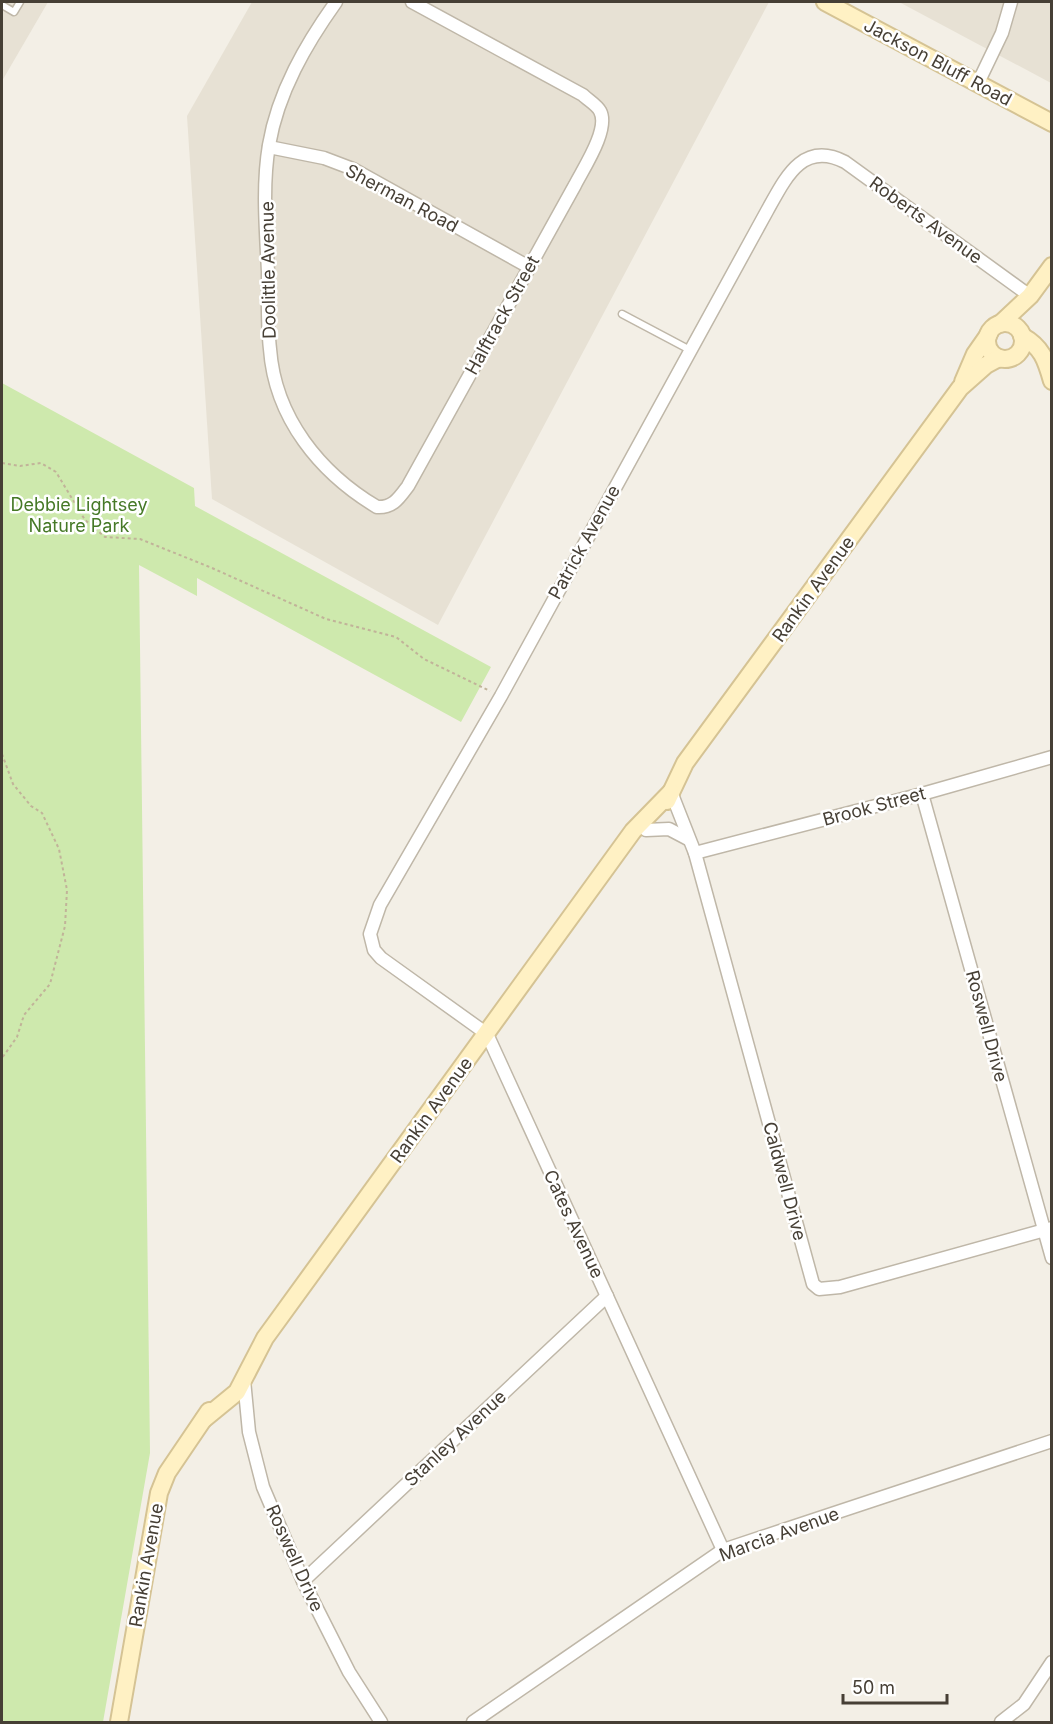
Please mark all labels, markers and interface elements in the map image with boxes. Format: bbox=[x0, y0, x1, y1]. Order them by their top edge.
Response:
street label: Jackson Bluff Road bbox=[860, 14, 1016, 110]
street label: Sherman Road bbox=[342, 159, 462, 237]
street label: Roberts Avenue bbox=[866, 172, 986, 268]
street label: Doolittle Avenue bbox=[256, 201, 280, 339]
street label: Halftrack Street bbox=[461, 252, 543, 378]
street label: Patrick Avenue bbox=[544, 481, 624, 603]
park label: Debbie Lightsey Nature Park bbox=[10, 494, 148, 536]
street label: Rankin Avenue bbox=[768, 532, 858, 646]
street label: Brook Street bbox=[820, 782, 928, 830]
street label: Roswell Drive bbox=[962, 968, 1012, 1084]
street label: Rankin Avenue bbox=[386, 1053, 476, 1167]
street label: Caldwell Drive bbox=[759, 1119, 811, 1243]
street label: Cates Avenue bbox=[540, 1166, 608, 1282]
street label: Stanley Avenue bbox=[400, 1386, 510, 1490]
street label: Rankin Avenue bbox=[125, 1501, 167, 1629]
street label: Roswell Drive bbox=[262, 1501, 328, 1615]
street label: Marcia Avenue bbox=[716, 1503, 842, 1565]
scale bar bbox=[843, 1667, 946, 1705]
text: 50 m bbox=[852, 1677, 895, 1698]

